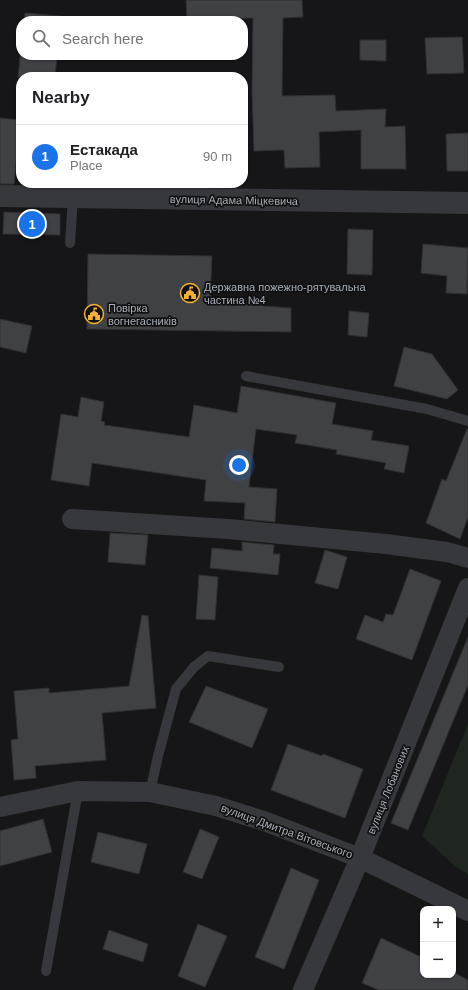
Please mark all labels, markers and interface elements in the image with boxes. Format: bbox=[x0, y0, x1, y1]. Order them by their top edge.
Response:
search box bbox=[16, 16, 248, 60]
icon: search bbox=[30, 27, 52, 49]
text: Search here bbox=[62, 30, 144, 47]
text: Nearby bbox=[32, 88, 90, 107]
text: Естакада bbox=[70, 141, 138, 158]
text: 1 bbox=[41, 149, 49, 164]
text: 90 m bbox=[203, 149, 232, 164]
text: Place bbox=[70, 158, 103, 173]
street label: вулиця Адама Міцкевича bbox=[170, 193, 299, 207]
pin: 1 bbox=[19, 209, 45, 239]
place label: Державна пожежно-рятувальна частина №4 bbox=[204, 281, 366, 306]
public building icon: Державна пожежно-рятувальна частина №4 bbox=[179, 282, 201, 304]
place label: Повірка вогнегасників bbox=[108, 302, 177, 327]
public building icon: Повірка вогнегасників bbox=[83, 303, 105, 325]
your location bbox=[229, 455, 249, 475]
street label: вулиця Лобанових bbox=[365, 744, 411, 836]
street label: вулиця Дмитра Вітовського bbox=[220, 802, 354, 860]
map controls bbox=[420, 906, 456, 978]
button: + bbox=[420, 906, 456, 942]
button: − bbox=[420, 942, 456, 978]

